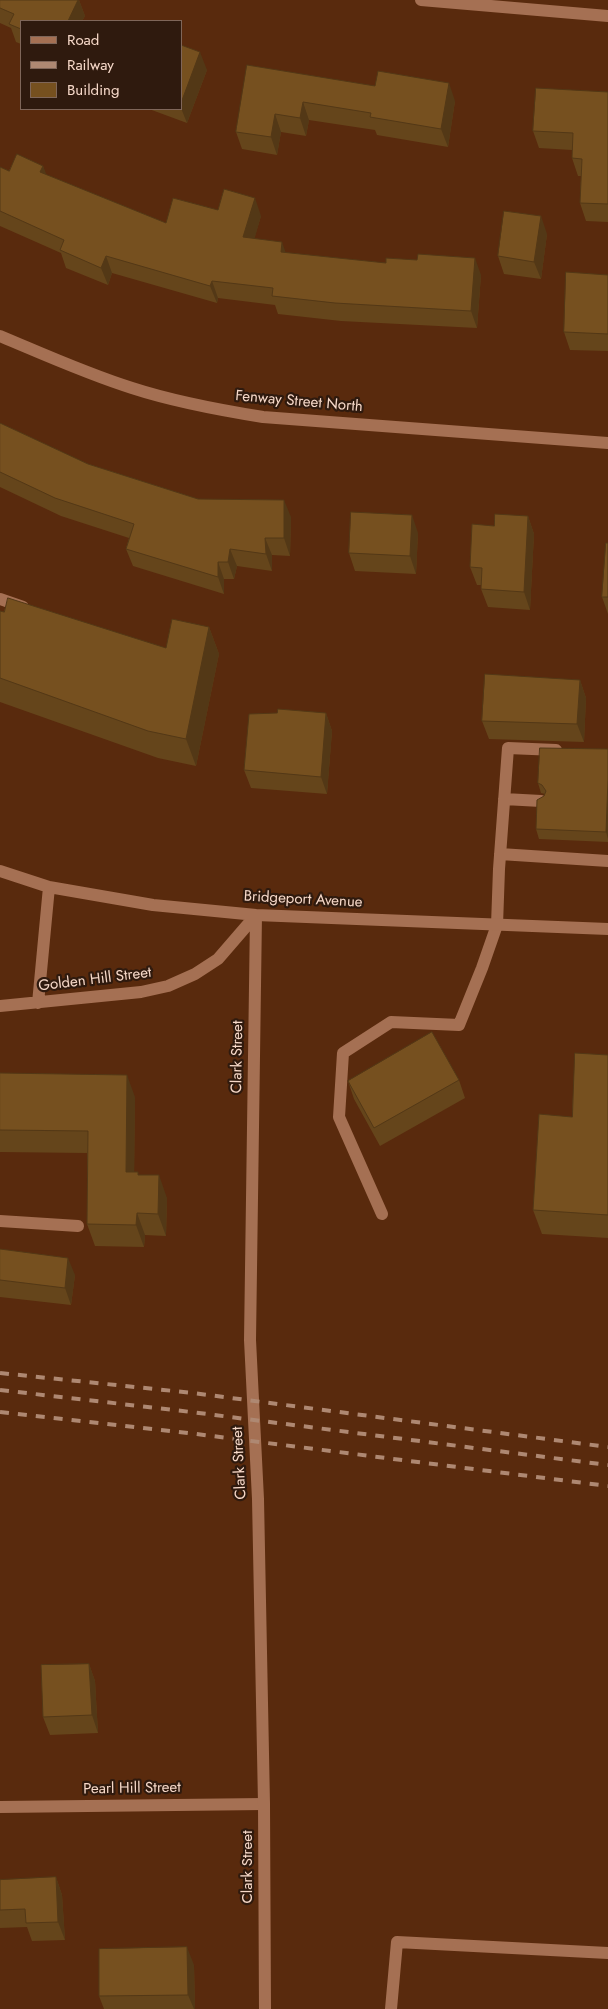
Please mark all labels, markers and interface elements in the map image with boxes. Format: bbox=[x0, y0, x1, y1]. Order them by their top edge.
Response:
legend bbox=[20, 20, 182, 110]
text: Road bbox=[67, 29, 99, 51]
text: Railway bbox=[67, 54, 114, 76]
text: Building bbox=[67, 79, 119, 101]
street label: Fenway Street North bbox=[235, 387, 363, 417]
street label: Bridgeport Avenue bbox=[243, 888, 363, 912]
street label: Golden Hill Street bbox=[37, 964, 153, 996]
street label: Clark Street bbox=[228, 1020, 248, 1094]
street label: Clark Street bbox=[229, 1426, 251, 1500]
street label: Pearl Hill Street bbox=[83, 1779, 181, 1799]
street label: Clark Street bbox=[239, 1831, 257, 1903]

